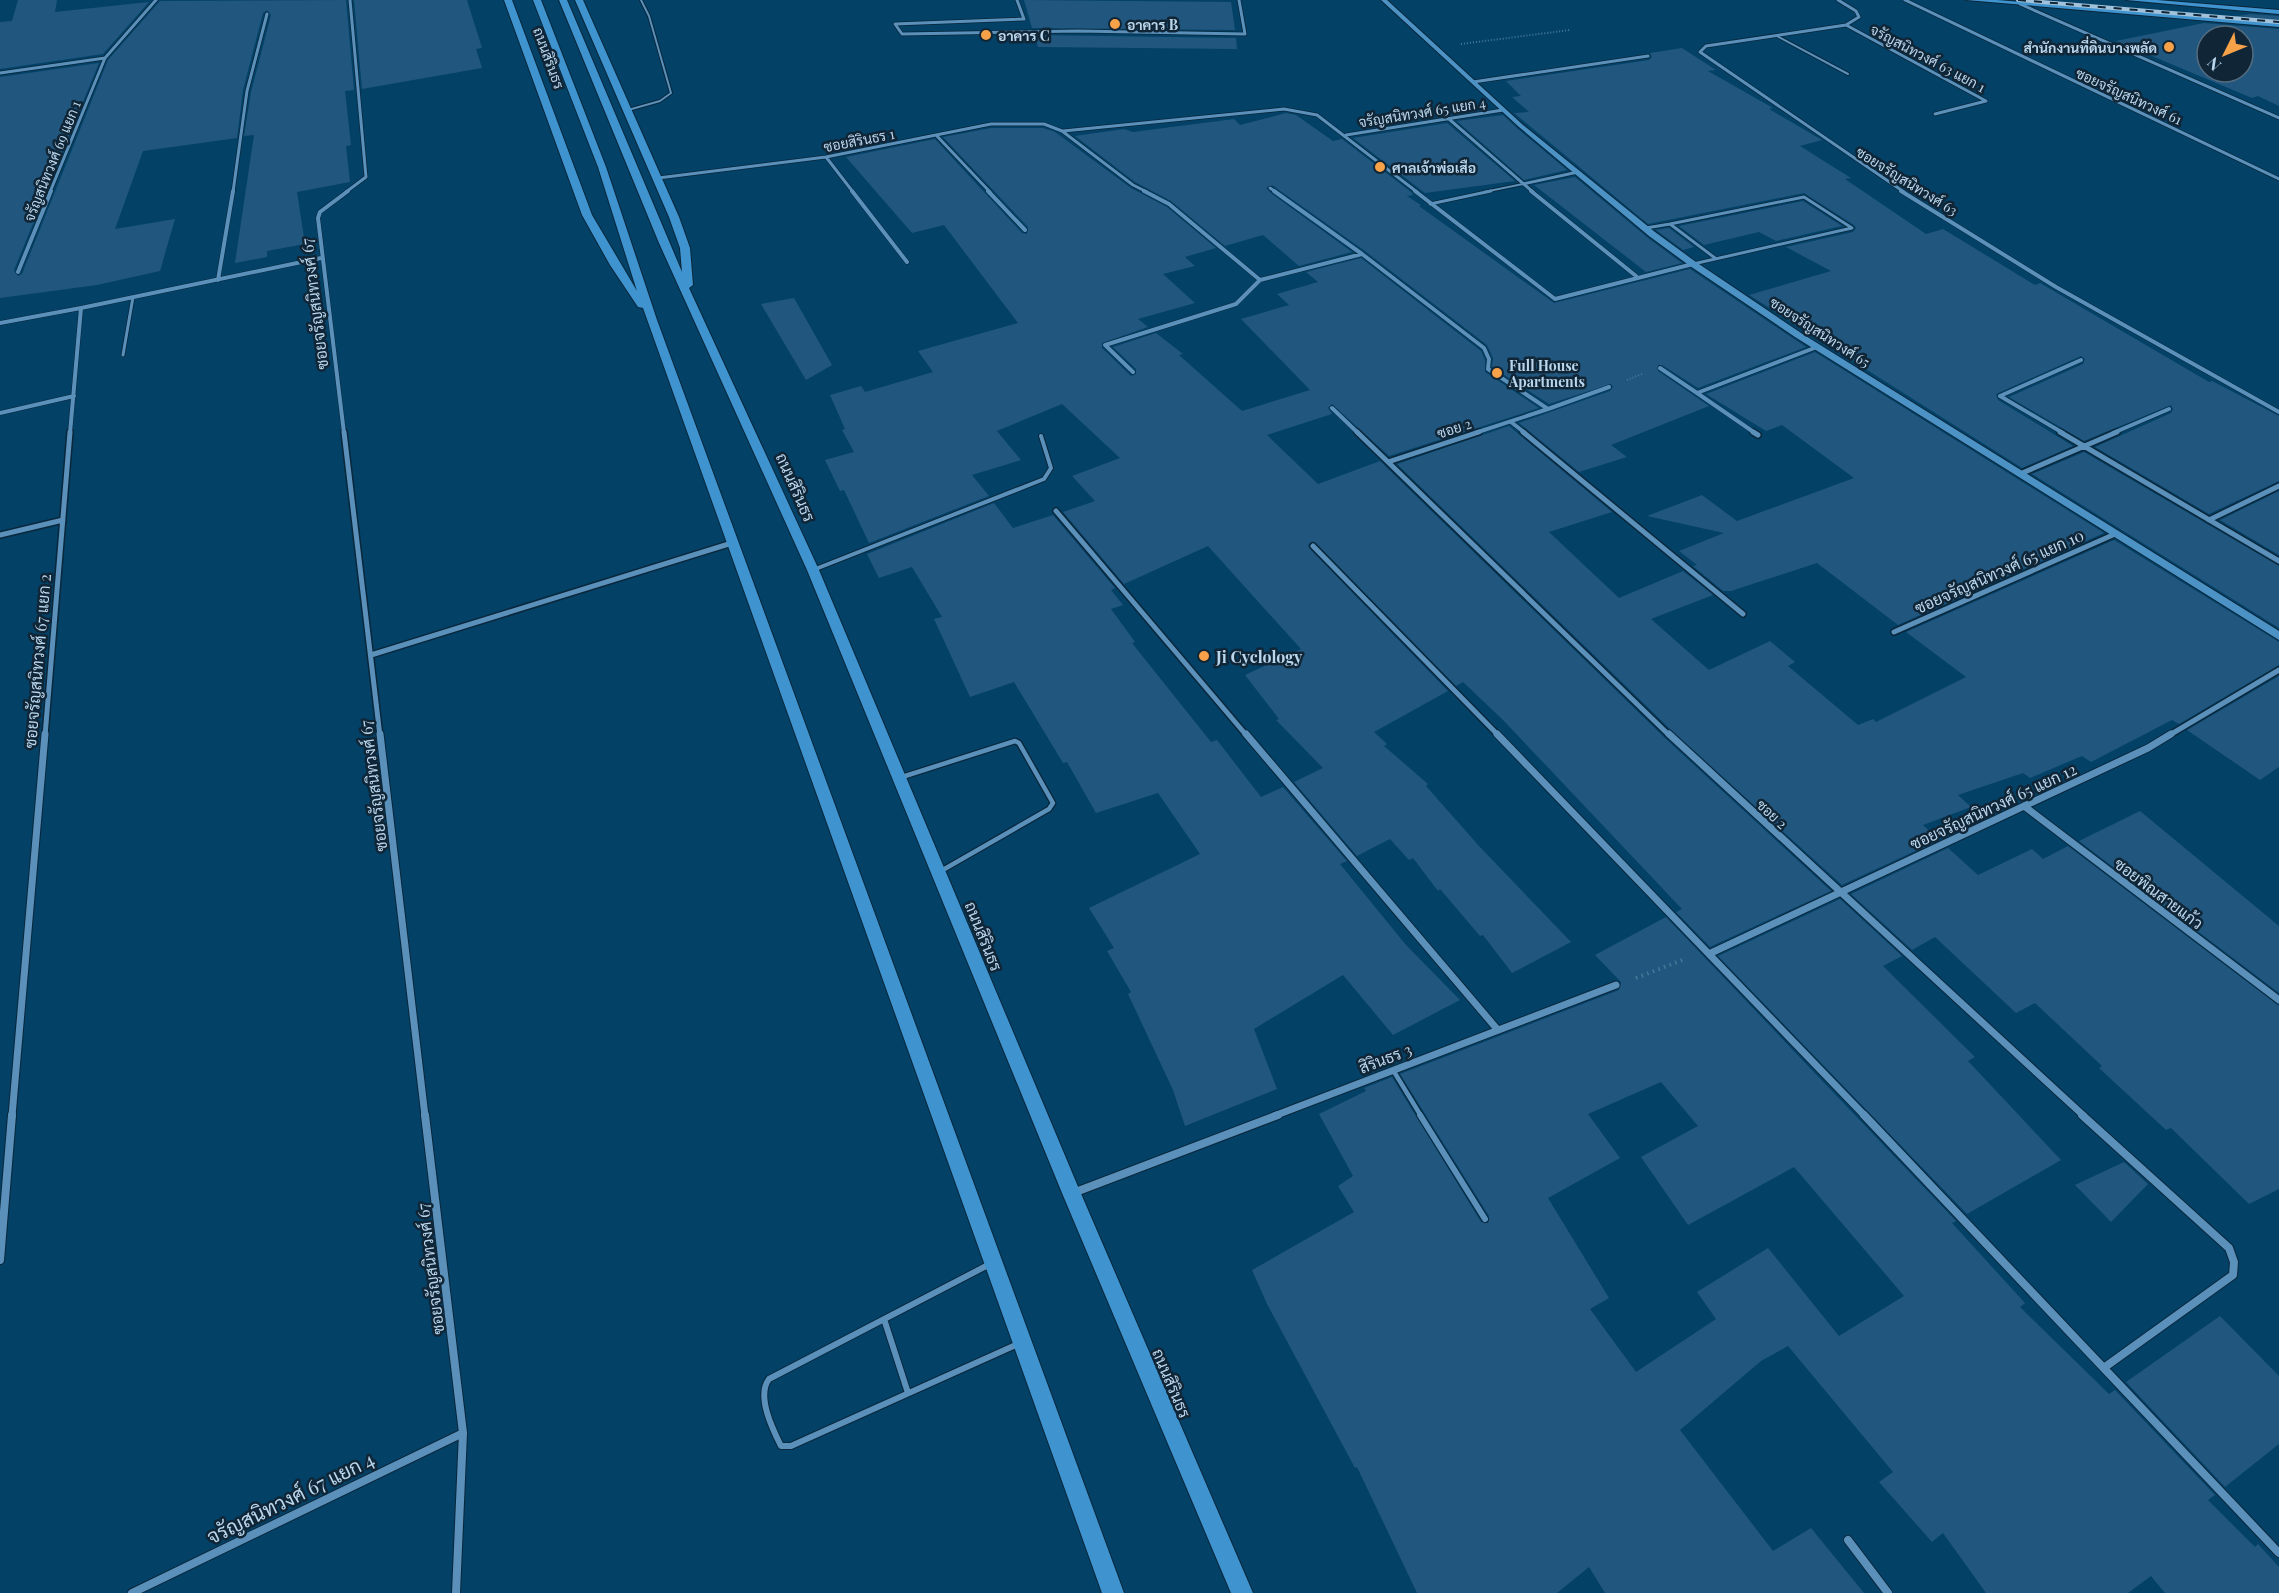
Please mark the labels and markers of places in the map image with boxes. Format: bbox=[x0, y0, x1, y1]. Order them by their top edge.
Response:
place label: อาคาร B bbox=[1127, 15, 1178, 34]
marker: อาคาร B bbox=[1108, 17, 1122, 31]
place label: อาคาร C bbox=[998, 26, 1050, 45]
marker: อาคาร C bbox=[979, 28, 993, 42]
place label: สำนักงานที่ดินบางพลัด bbox=[2023, 36, 2157, 57]
marker: สำนักงานที่ดินบางพลัด bbox=[2162, 40, 2176, 54]
place label: ศาลเจ้าพ่อเสือ bbox=[1392, 158, 1476, 177]
marker: ศาลเจ้าพ่อเสือ bbox=[1373, 160, 1387, 174]
place label: Full House Apartments bbox=[1508, 356, 1585, 391]
marker: Full House Apartments bbox=[1490, 366, 1504, 380]
place label: Ji Cyclology bbox=[1215, 646, 1303, 667]
marker: Ji Cyclology bbox=[1197, 649, 1211, 663]

